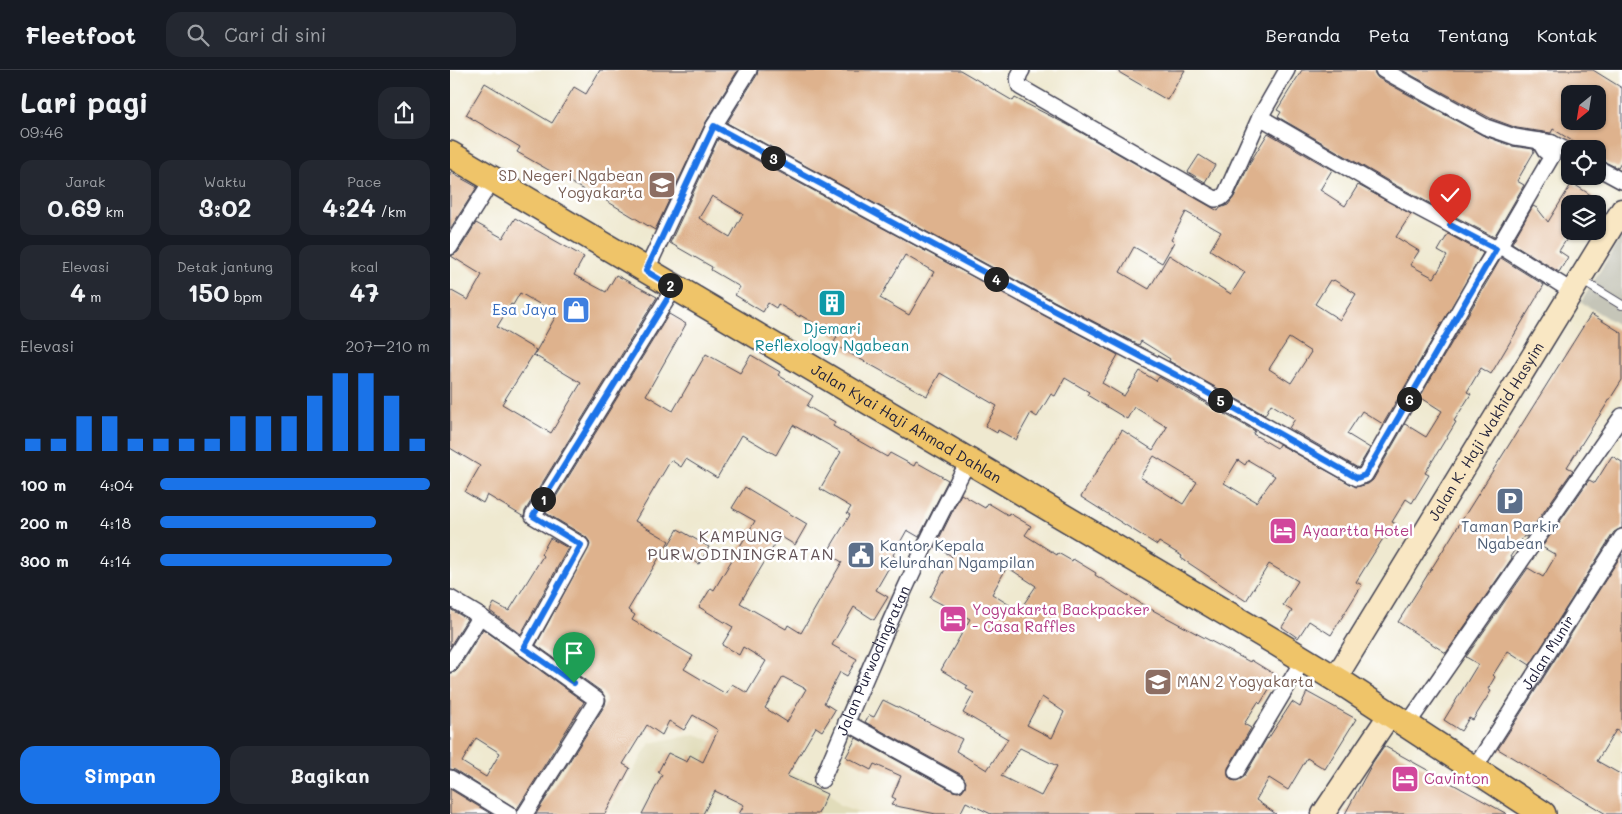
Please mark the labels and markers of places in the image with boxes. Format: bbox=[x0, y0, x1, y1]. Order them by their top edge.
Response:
pin: 3 bbox=[760, 146, 786, 170]
place label: SD Negeri Ngabean Yogyakarta bbox=[499, 165, 643, 202]
school or university icon: SD Negeri Ngabean Yogyakarta bbox=[647, 170, 677, 200]
pin bbox=[1429, 174, 1471, 225]
pin: 4 bbox=[984, 266, 1008, 292]
pin: 2 bbox=[658, 272, 682, 298]
building icon: Djemari Reflexology Ngabean bbox=[817, 288, 847, 318]
shop icon: Esa Jaya bbox=[561, 295, 591, 325]
place label: Esa Jaya bbox=[492, 299, 557, 319]
place label: Djemari Reflexology Ngabean bbox=[755, 318, 909, 355]
pin: 6 bbox=[1396, 386, 1422, 412]
pin: 5 bbox=[1208, 388, 1232, 412]
pin: 1 bbox=[530, 486, 556, 512]
parking icon: Taman Parkir Ngabean bbox=[1495, 486, 1525, 516]
hotel icon: Ayaartta Hotel bbox=[1268, 516, 1298, 546]
place label: Taman Parkir Ngabean bbox=[1461, 516, 1559, 553]
place label: Ayaartta Hotel bbox=[1302, 520, 1413, 540]
place label: Kantor Kepala Kelurahan Ngampilan bbox=[880, 535, 1035, 572]
public building icon: Kantor Kepala Kelurahan Ngampilan bbox=[846, 540, 876, 570]
place label: Yogyakarta Backpacker - Casa Raffles bbox=[972, 599, 1150, 636]
hotel icon: Yogyakarta Backpacker - Casa Raffles bbox=[938, 604, 968, 634]
pin bbox=[553, 632, 595, 683]
school or university icon: MAN 2 Yogyakarta bbox=[1143, 667, 1173, 697]
place label: MAN 2 Yogyakarta bbox=[1177, 671, 1314, 691]
hotel icon: Cavinton bbox=[1390, 764, 1420, 794]
place label: Cavinton bbox=[1424, 768, 1489, 788]

